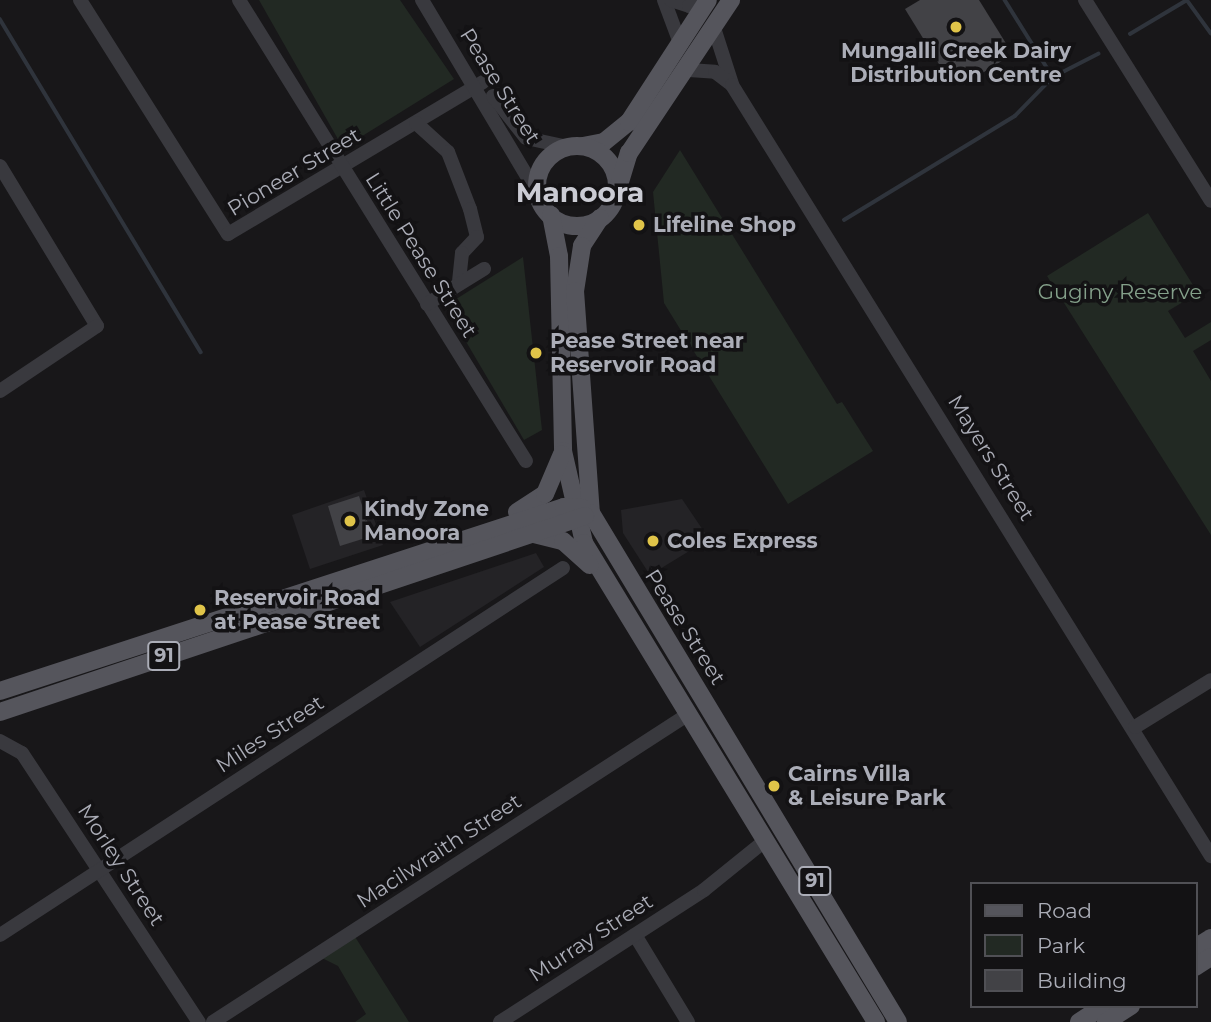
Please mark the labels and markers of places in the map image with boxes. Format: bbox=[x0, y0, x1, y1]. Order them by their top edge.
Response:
marker: Mungalli Creek Dairy Distribution Centre bbox=[948, 19, 964, 35]
place label: Mungalli Creek Dairy Distribution Centre bbox=[841, 38, 1071, 88]
place label: Lifeline Shop bbox=[653, 212, 796, 238]
marker: Lifeline Shop bbox=[631, 217, 647, 233]
place label: Pease Street near Reservoir Road bbox=[550, 328, 744, 378]
marker: Pease Street near Reservoir Road bbox=[528, 345, 544, 361]
place label: Kindy Zone Manoora bbox=[364, 496, 489, 546]
marker: Kindy Zone Manoora bbox=[342, 513, 358, 529]
place label: Coles Express bbox=[667, 528, 818, 554]
marker: Coles Express bbox=[645, 533, 661, 549]
place label: Reservoir Road at Pease Street bbox=[214, 585, 380, 635]
marker: Reservoir Road at Pease Street bbox=[192, 602, 208, 618]
place label: Cairns Villa & Leisure Park bbox=[788, 761, 946, 811]
marker: Cairns Villa & Leisure Park bbox=[766, 778, 782, 794]

